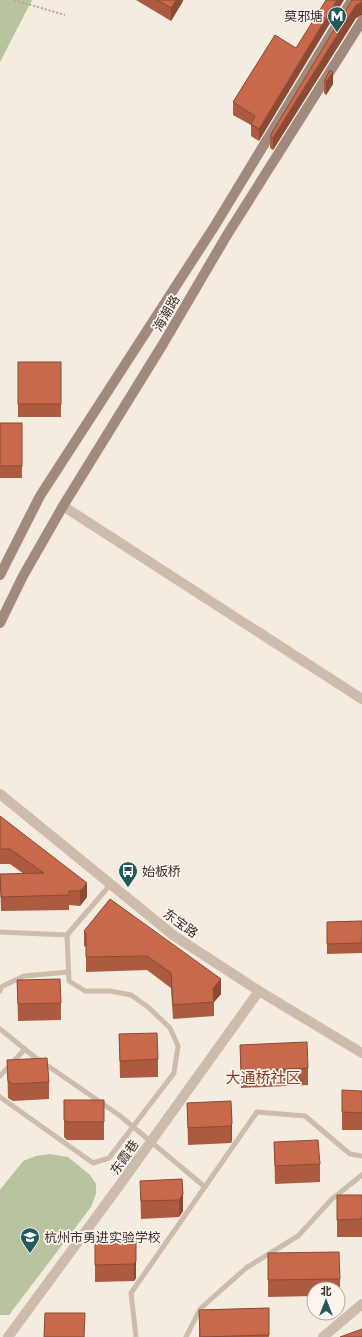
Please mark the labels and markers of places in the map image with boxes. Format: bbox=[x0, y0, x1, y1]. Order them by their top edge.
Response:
metro station icon: 莫邪塘 bbox=[326, 5, 348, 33]
place label: 莫邪塘 bbox=[284, 9, 323, 23]
bus stop icon: 始板桥 bbox=[117, 860, 139, 888]
place label: 始板桥 bbox=[142, 864, 181, 878]
school or university icon: 杭州市勇进实验学校 bbox=[19, 1226, 41, 1254]
place label: 杭州市勇进实验学校 bbox=[44, 1230, 161, 1244]

